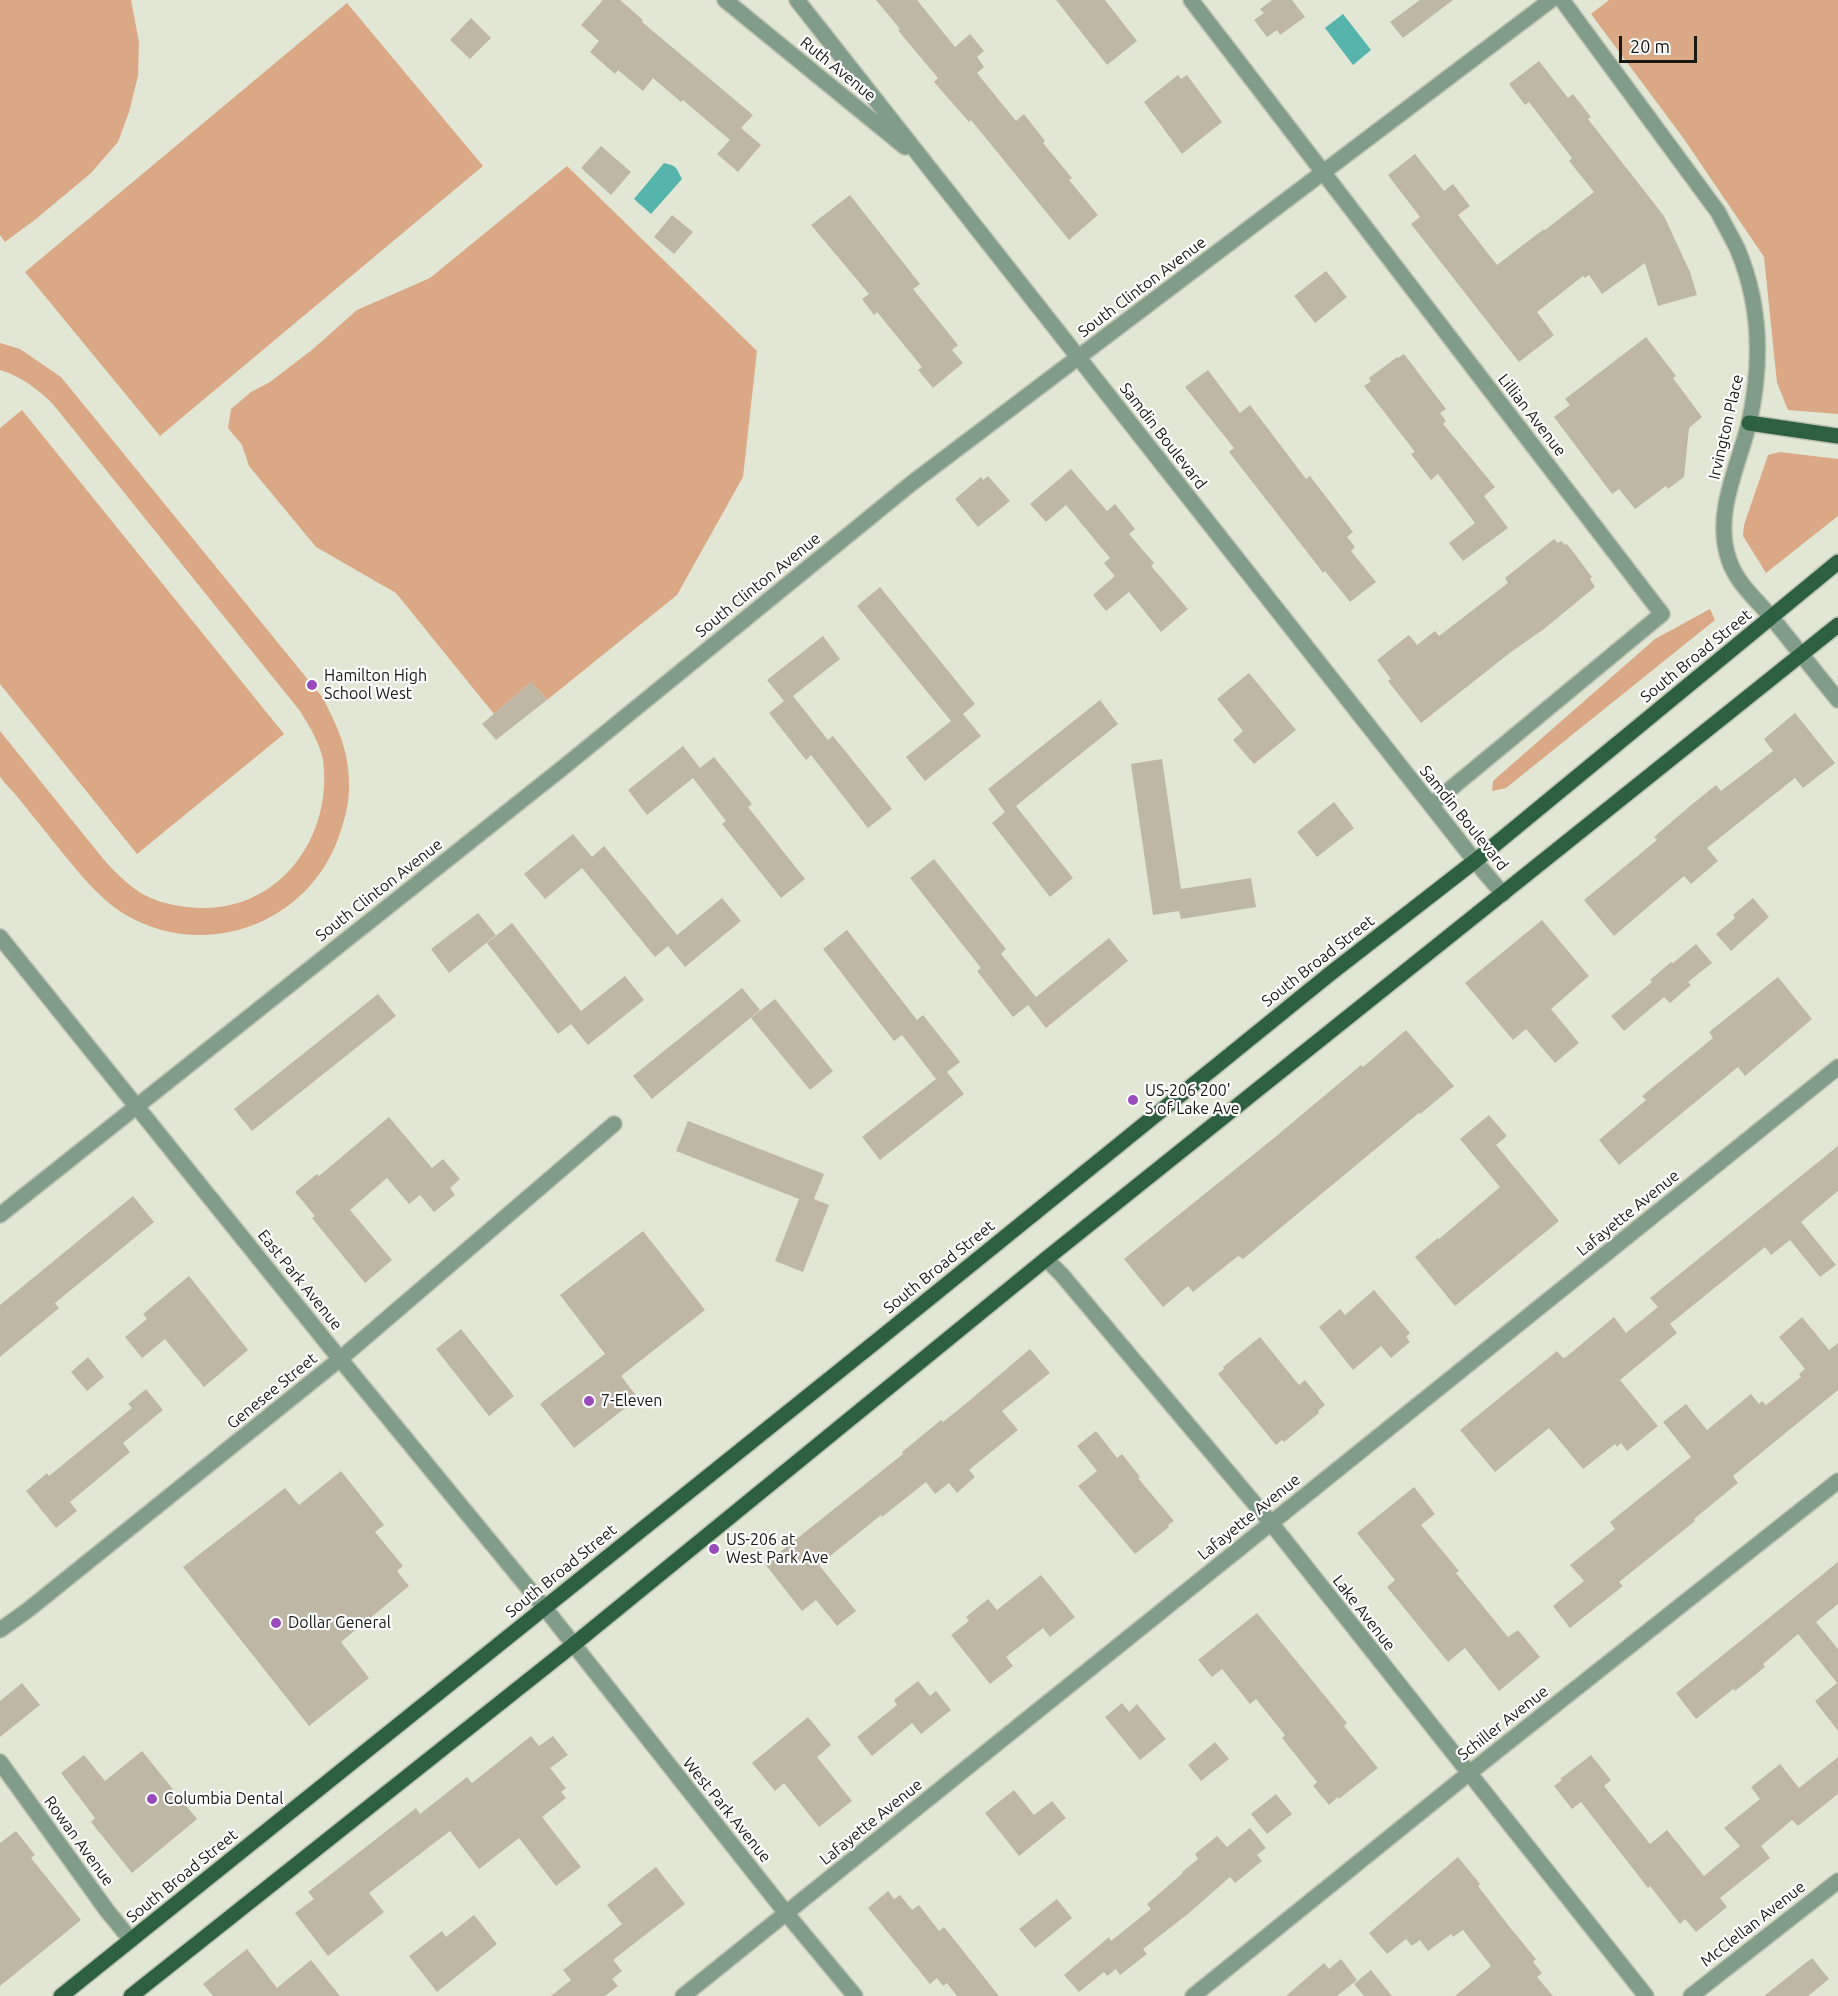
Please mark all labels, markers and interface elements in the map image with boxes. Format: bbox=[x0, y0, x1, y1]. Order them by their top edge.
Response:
scale bar bbox=[1622, 24, 1700, 62]
street label: Ruth Avenue bbox=[796, 33, 880, 105]
text: 20 m bbox=[1630, 36, 1670, 56]
street label: South Clinton Avenue bbox=[1074, 233, 1210, 341]
street label: Lillian Avenue bbox=[1494, 370, 1570, 460]
street label: Irvington Place bbox=[1705, 373, 1747, 481]
street label: Samdin Boulevard bbox=[1116, 379, 1210, 493]
street label: South Clinton Avenue bbox=[692, 529, 824, 641]
street label: South Broad Street bbox=[1637, 605, 1755, 707]
place label: Hamilton High School West bbox=[324, 666, 427, 704]
marker: Hamilton High School West bbox=[305, 678, 319, 692]
street label: Samdin Boulevard bbox=[1416, 762, 1512, 874]
street label: South Clinton Avenue bbox=[312, 835, 446, 945]
street label: South Broad Street bbox=[1258, 911, 1378, 1011]
place label: US-206 200' S of Lake Ave bbox=[1145, 1081, 1240, 1119]
marker: US-206 200' S of Lake Ave bbox=[1126, 1093, 1140, 1107]
street label: Lafayette Avenue bbox=[1573, 1166, 1683, 1260]
street label: South Broad Street bbox=[880, 1216, 998, 1318]
street label: East Park Avenue bbox=[254, 1226, 346, 1334]
street label: Genesee Street bbox=[223, 1349, 321, 1433]
place label: 7-Eleven bbox=[601, 1391, 662, 1411]
marker: 7-Eleven bbox=[582, 1394, 596, 1408]
street label: Lafayette Avenue bbox=[1194, 1470, 1304, 1564]
street label: South Broad Street bbox=[502, 1520, 620, 1622]
place label: US-206 at West Park Ave bbox=[726, 1530, 829, 1568]
marker: US-206 at West Park Ave bbox=[707, 1542, 721, 1556]
street label: Lake Avenue bbox=[1329, 1571, 1399, 1655]
place label: Dollar General bbox=[288, 1613, 391, 1633]
marker: Dollar General bbox=[269, 1616, 283, 1630]
street label: Schiller Avenue bbox=[1454, 1682, 1552, 1764]
street label: West Park Avenue bbox=[679, 1754, 775, 1866]
street label: Lafayette Avenue bbox=[816, 1775, 926, 1869]
place label: Columbia Dental bbox=[164, 1789, 283, 1809]
street label: Rowan Avenue bbox=[40, 1792, 118, 1890]
marker: Columbia Dental bbox=[145, 1792, 159, 1806]
street label: South Broad Street bbox=[123, 1825, 241, 1927]
street label: McClellan Avenue bbox=[1697, 1877, 1809, 1971]

